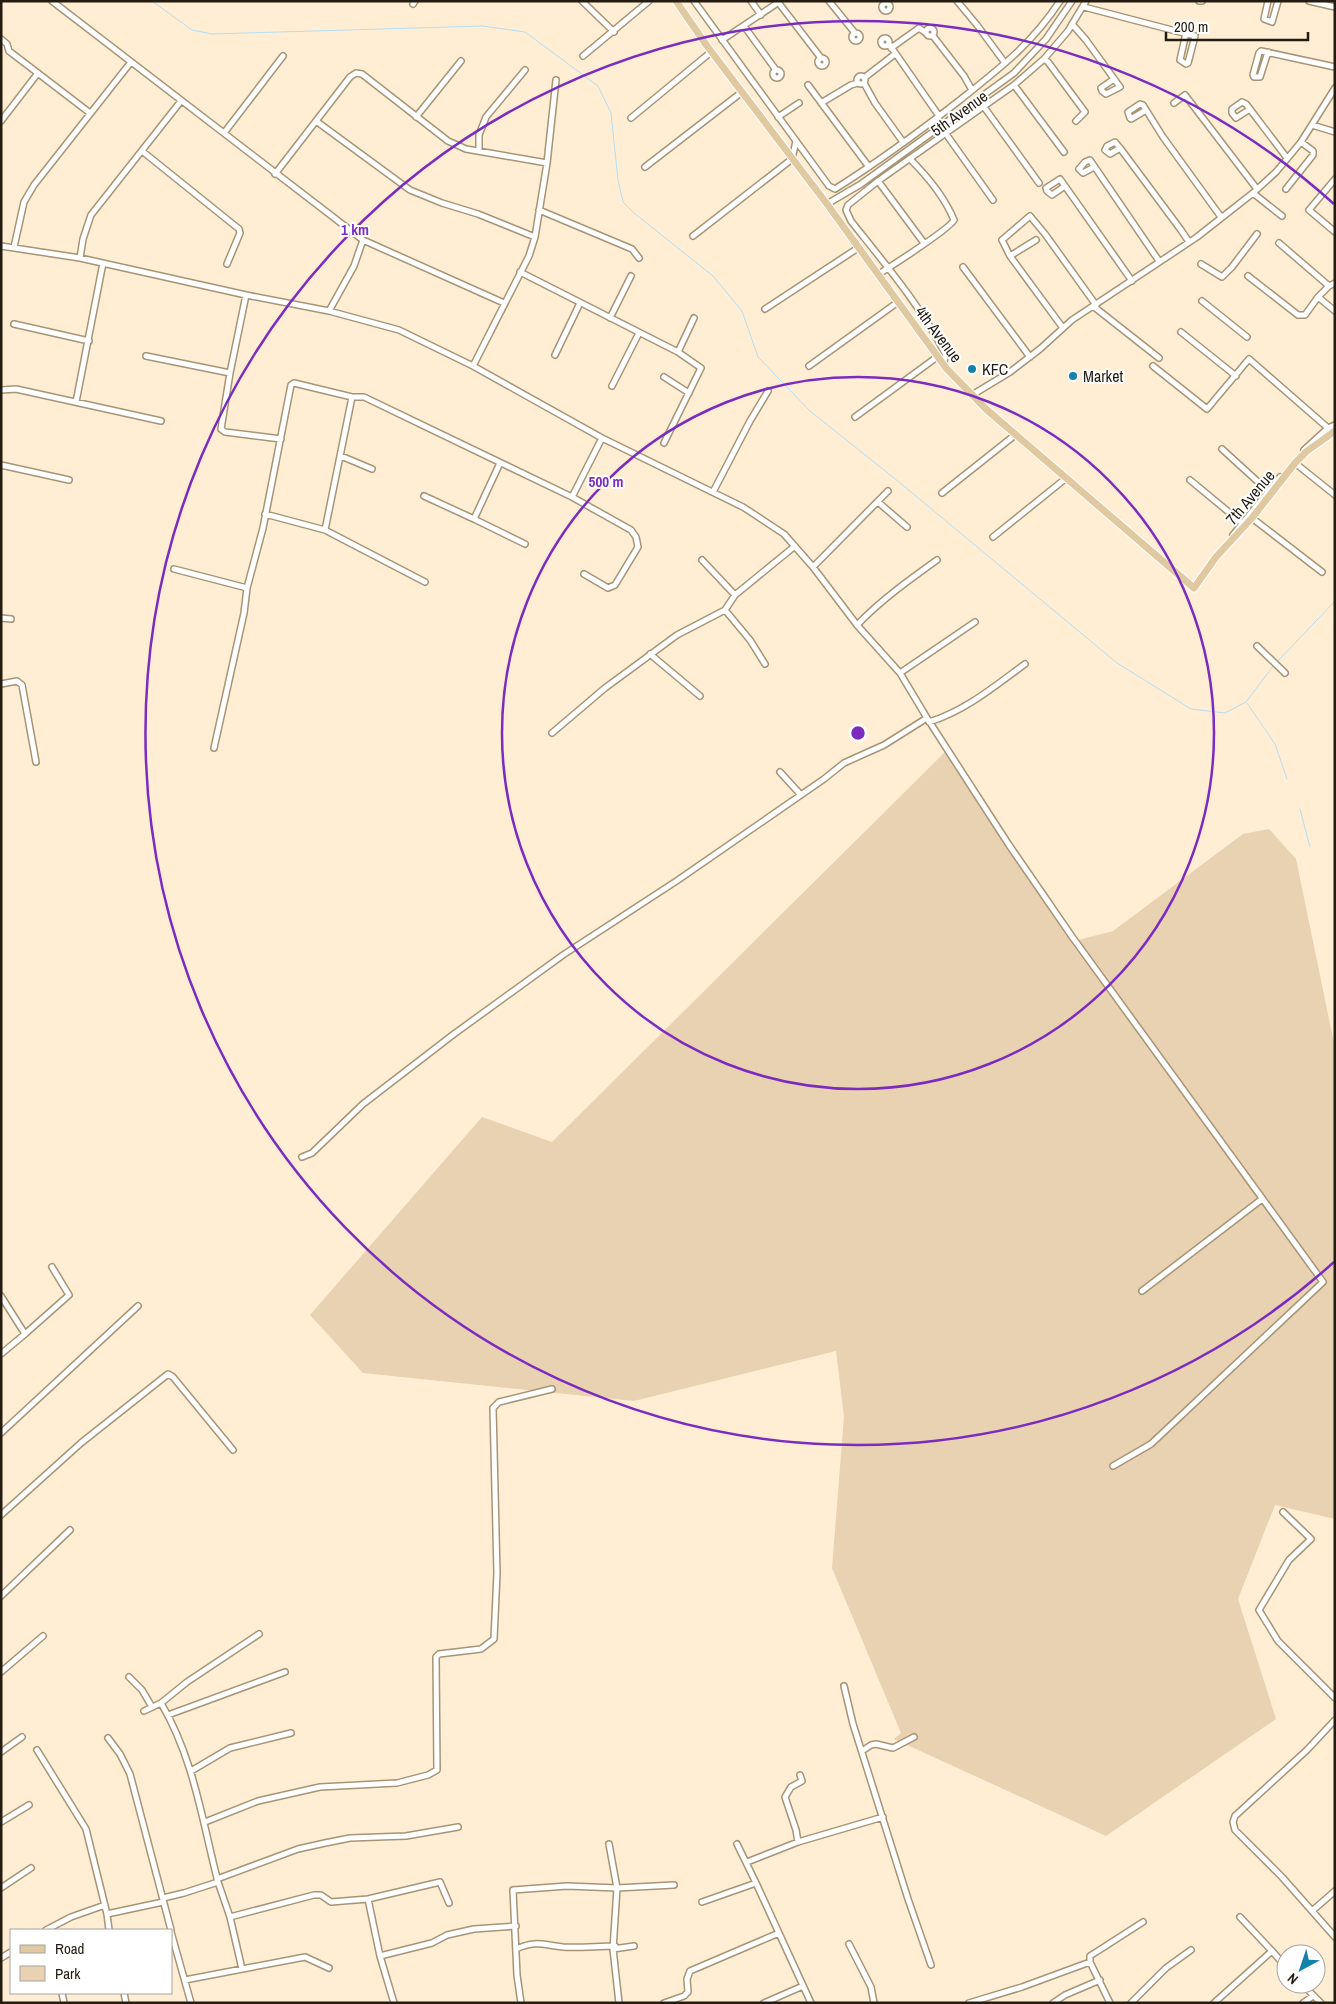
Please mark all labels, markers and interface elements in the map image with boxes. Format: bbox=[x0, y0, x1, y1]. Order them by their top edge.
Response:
scale bar bbox=[1166, 10, 1308, 42]
text: 200 m bbox=[1174, 16, 1208, 37]
street label: 5th Avenue bbox=[926, 85, 992, 141]
text: 1 km bbox=[341, 219, 369, 240]
street label: 4th Avenue bbox=[911, 301, 967, 367]
place label: KFC bbox=[982, 358, 1008, 380]
marker: KFC bbox=[966, 363, 978, 375]
place label: Market bbox=[1083, 365, 1123, 387]
marker: Market bbox=[1067, 370, 1079, 382]
street label: 7th Avenue bbox=[1221, 465, 1279, 529]
text: 500 m bbox=[589, 471, 623, 492]
centre of rings bbox=[849, 724, 867, 742]
legend bbox=[10, 1929, 172, 1994]
text: Road bbox=[55, 1938, 84, 1959]
north arrow bbox=[1276, 1944, 1326, 1994]
text: Park bbox=[55, 1963, 81, 1984]
text: N bbox=[1284, 1969, 1302, 1989]

